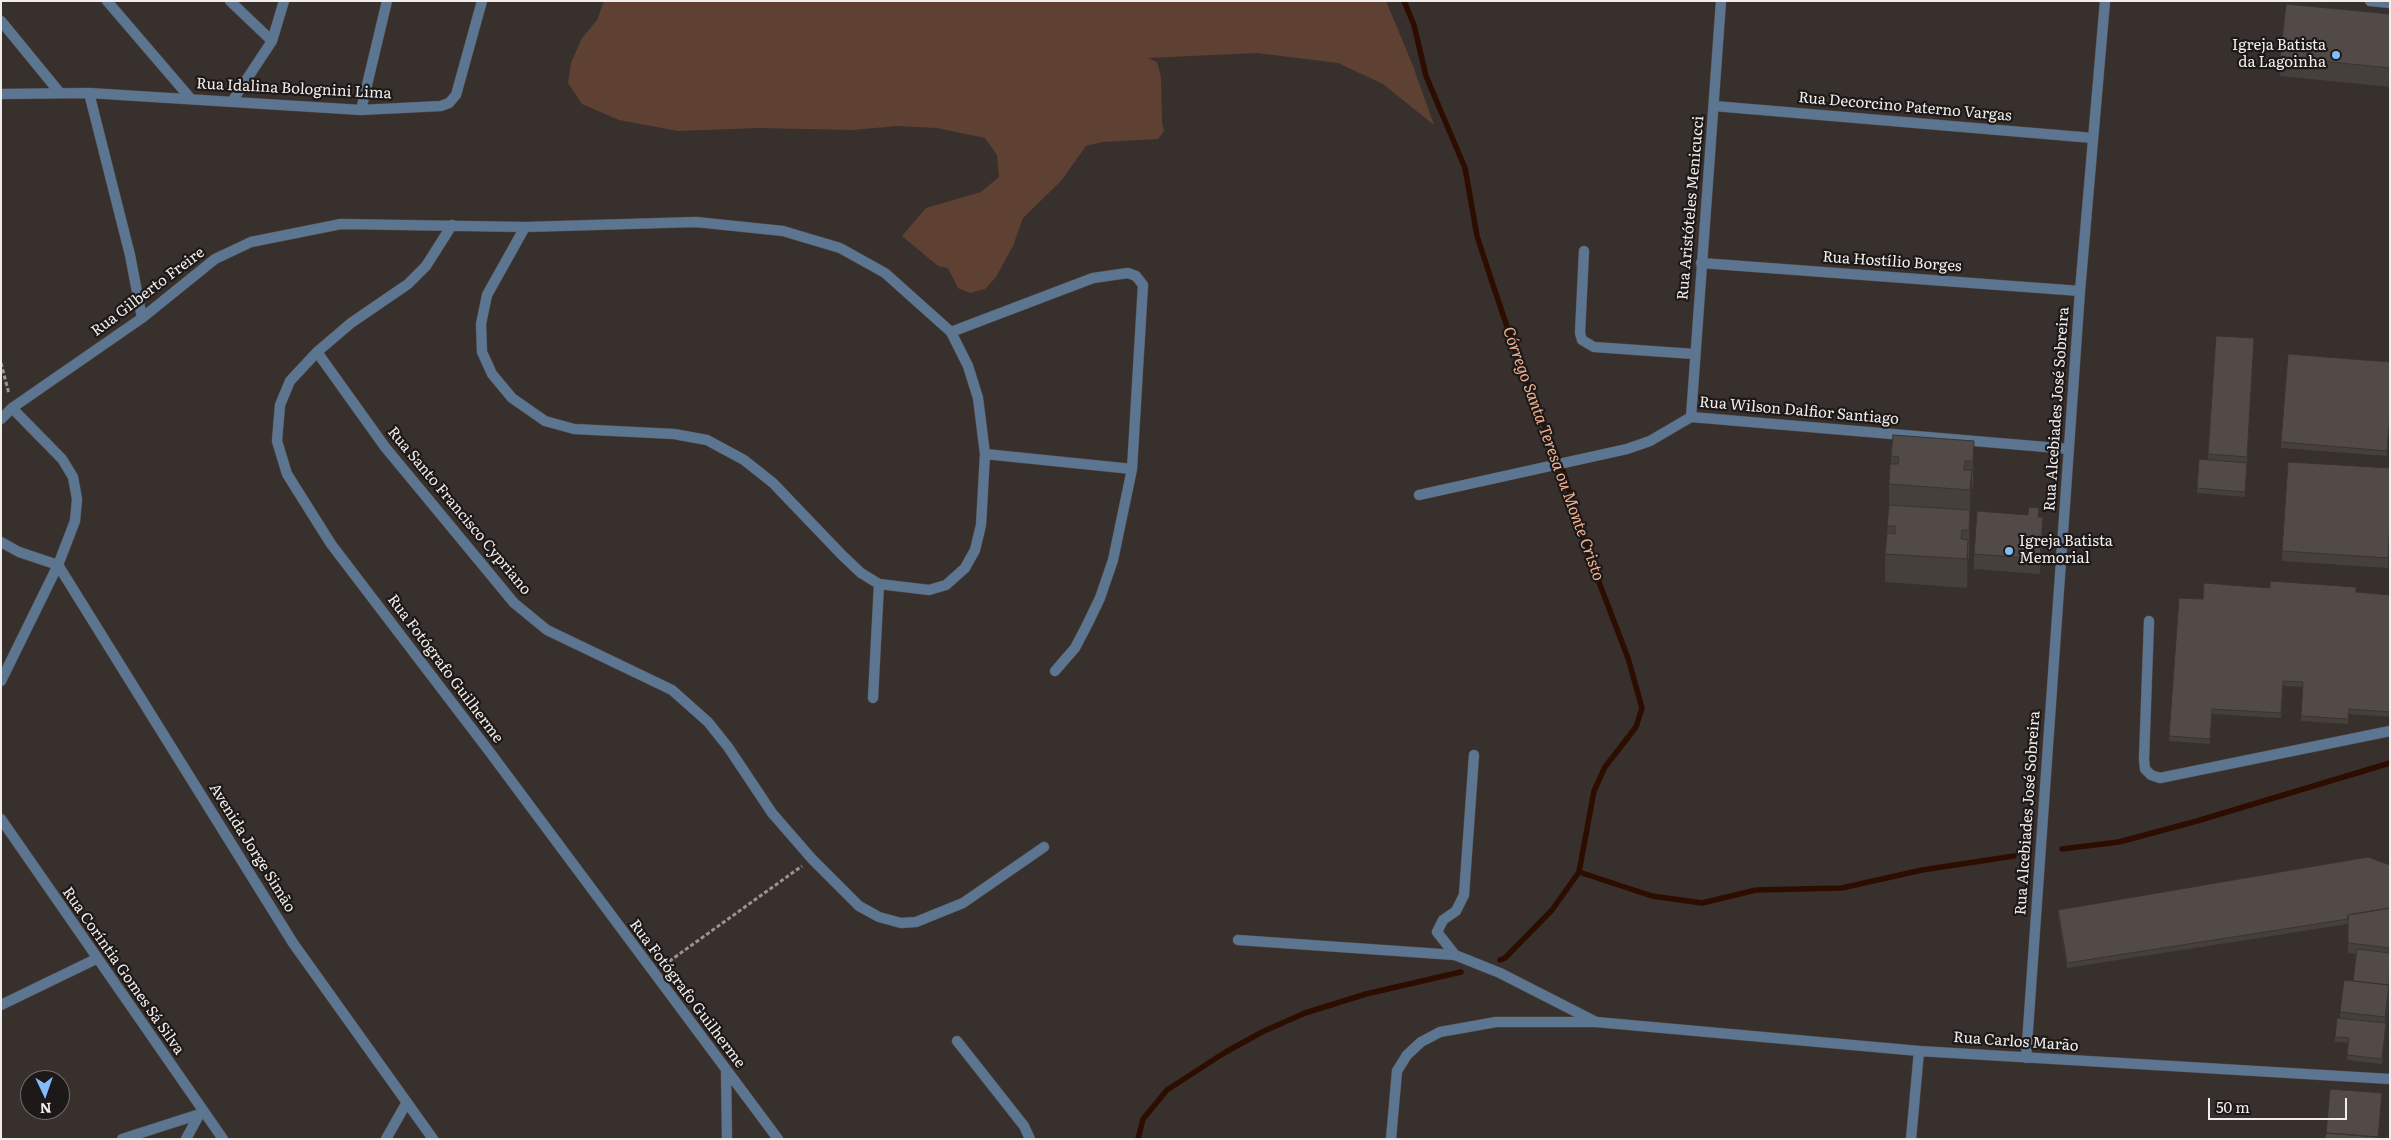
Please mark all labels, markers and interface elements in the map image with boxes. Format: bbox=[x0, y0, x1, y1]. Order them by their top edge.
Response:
place label: Igreja Batista da Lagoinha bbox=[2232, 37, 2326, 72]
marker: Igreja Batista da Lagoinha bbox=[2330, 49, 2342, 61]
street label: Rua Idalina Bolognini Lima bbox=[196, 75, 392, 103]
street label: Rua Decorcino Paterno Vargas bbox=[1798, 89, 2012, 125]
street label: Rua Aristóteles Menicucci bbox=[1674, 115, 1708, 301]
street label: Rua Gilberto Freire bbox=[88, 244, 208, 340]
street label: Rua Hostílio Borges bbox=[1822, 248, 1962, 276]
street label: Rua Alcebiades José Sobreira bbox=[2041, 306, 2073, 512]
water label: Córrego Santa Teresa ou Monte Cristo bbox=[1498, 324, 1608, 584]
street label: Rua Wilson Dalfior Santiago bbox=[1698, 393, 1900, 429]
street label: Rua Santo Francisco Cypriano bbox=[383, 423, 535, 599]
place label: Igreja Batista Memorial bbox=[2019, 533, 2113, 568]
marker: Igreja Batista Memorial bbox=[2003, 545, 2015, 557]
street label: Rua Fotógrafo Guilherme bbox=[383, 591, 507, 747]
street label: Rua Alcebiades José Sobreira bbox=[2012, 710, 2044, 916]
street label: Avenida Jorge Simão bbox=[205, 780, 299, 916]
street label: Rua Coríntia Gomes Sá Silva bbox=[58, 884, 188, 1058]
street label: Rua Fotógrafo Guilherme bbox=[625, 916, 749, 1072]
street label: Rua Carlos Marão bbox=[1953, 1029, 2079, 1055]
north arrow bbox=[20, 1070, 70, 1120]
scale bar bbox=[2211, 1088, 2350, 1120]
text: 50 m bbox=[2216, 1095, 2250, 1118]
text: N bbox=[39, 1099, 52, 1119]

